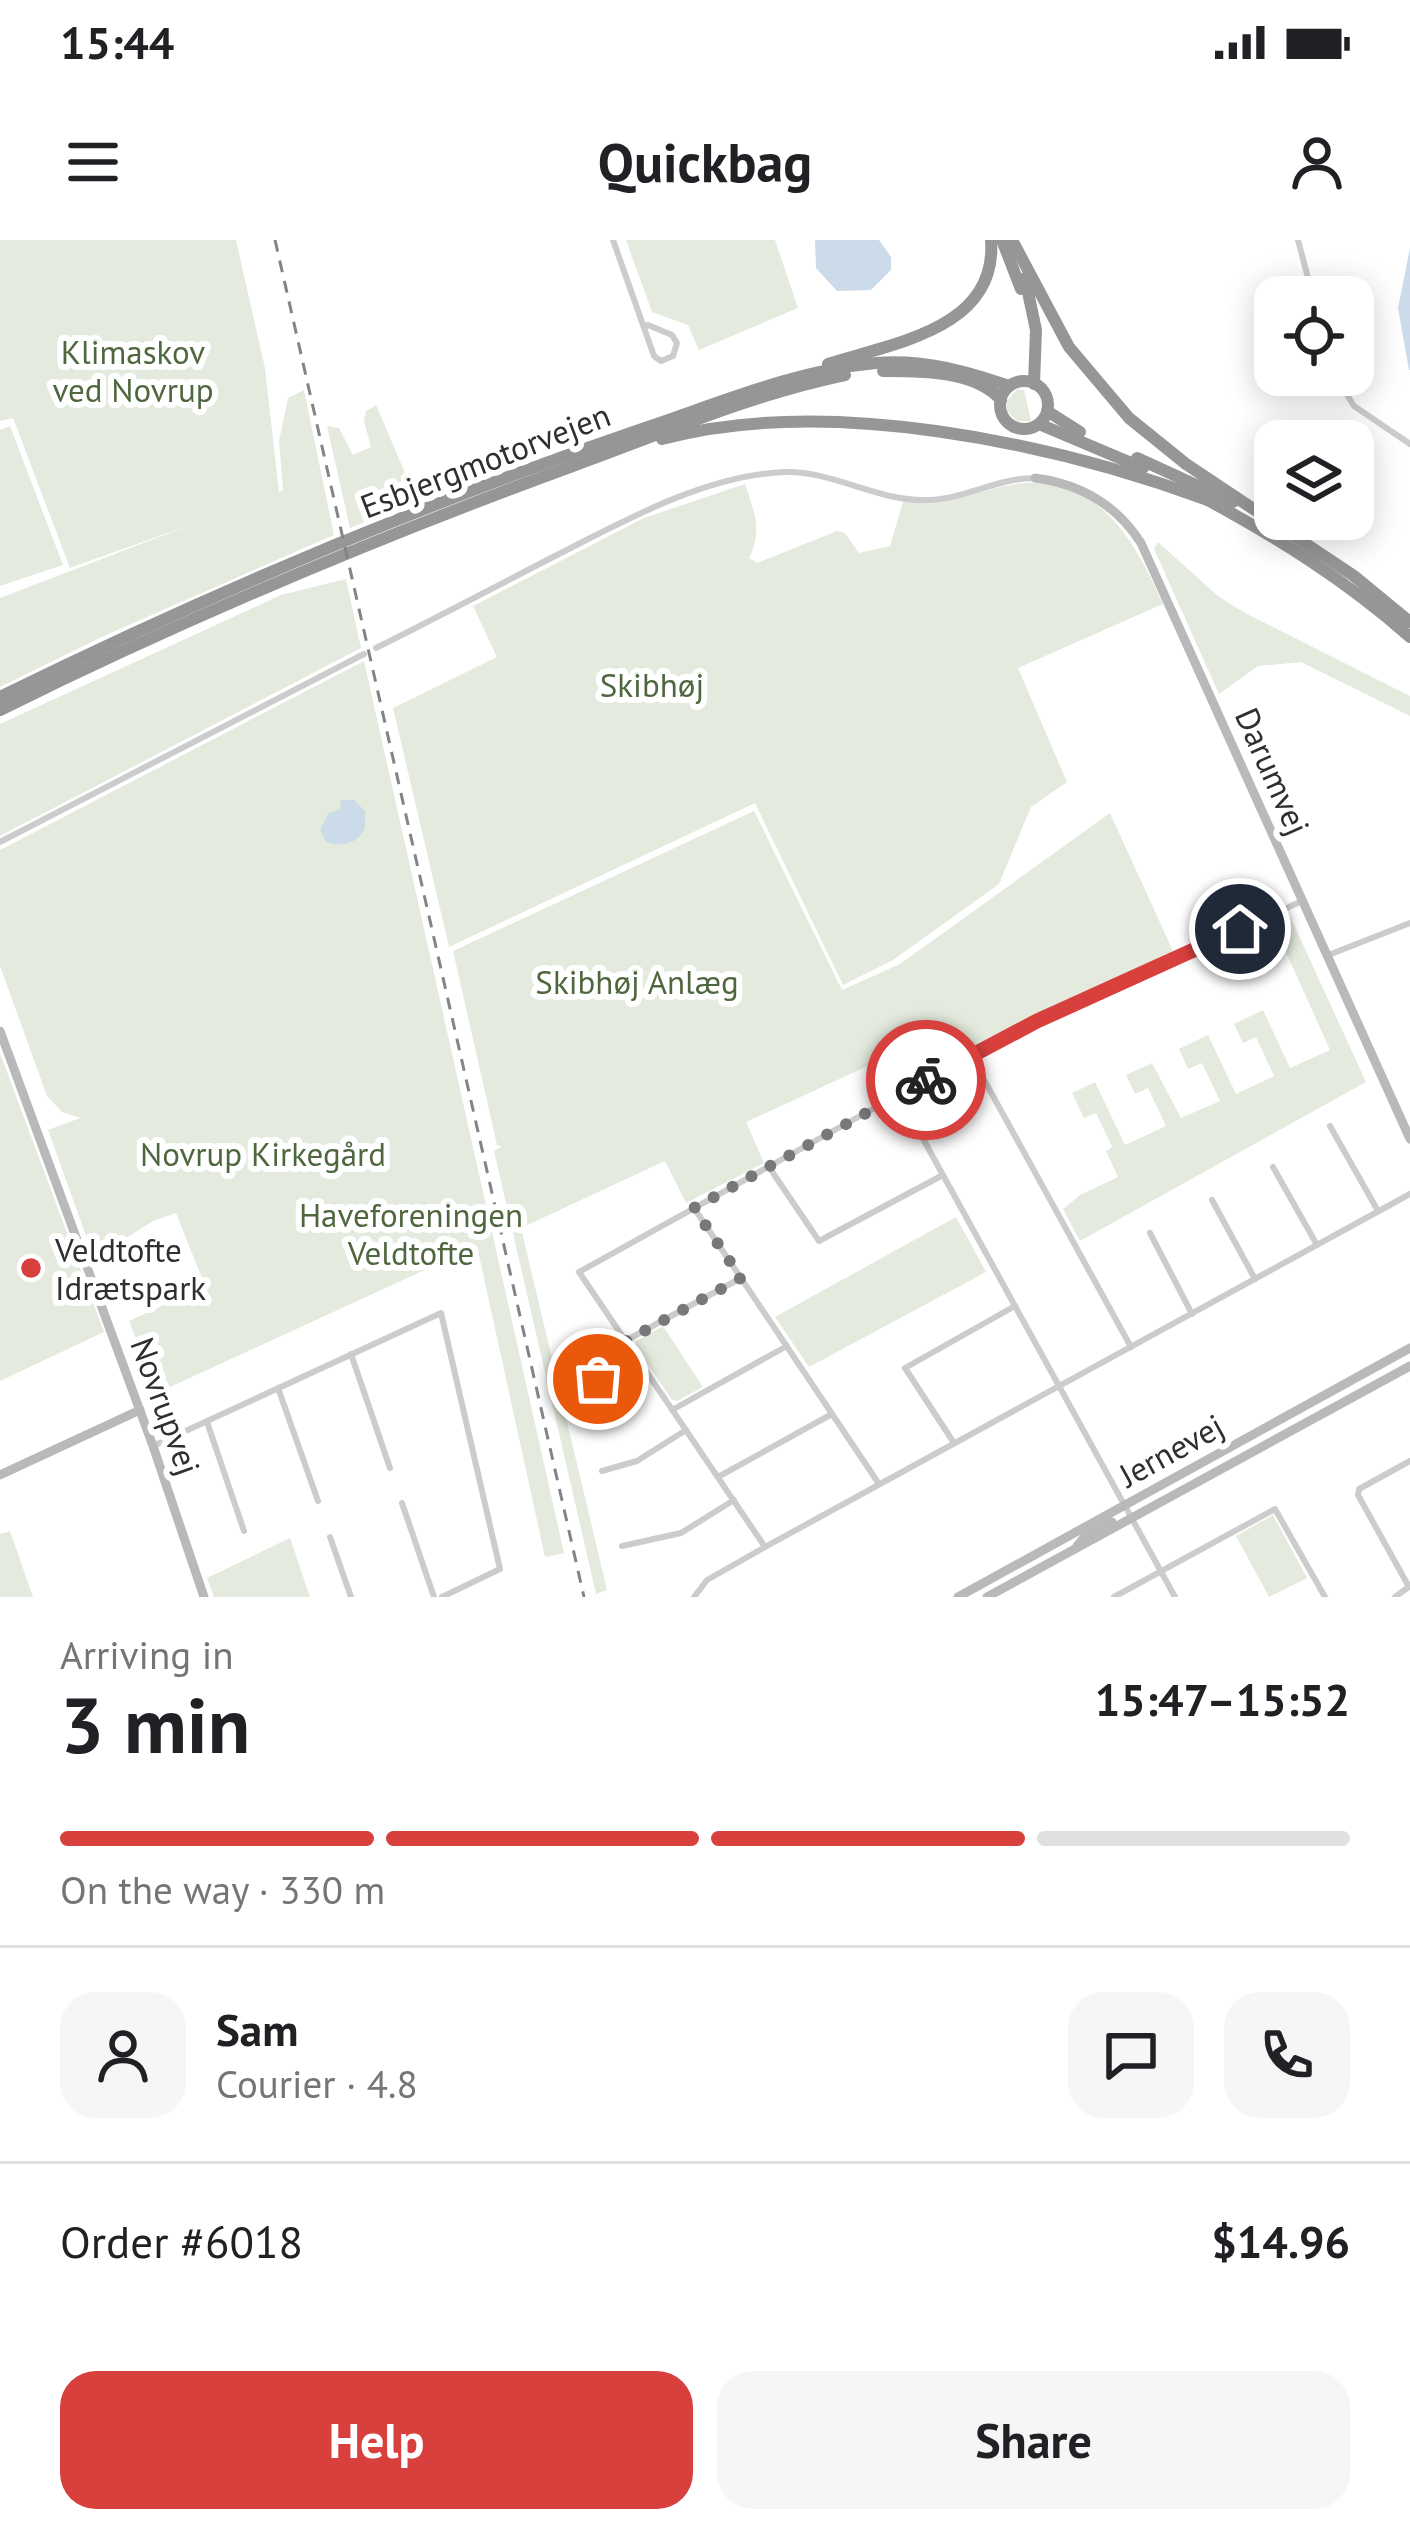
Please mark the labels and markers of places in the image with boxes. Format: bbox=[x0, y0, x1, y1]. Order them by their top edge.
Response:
pin bbox=[1189, 878, 1291, 980]
place label: Veldtofte Idrætspark bbox=[54, 1228, 206, 1309]
marker: Veldtofte Idrætspark bbox=[18, 1255, 44, 1281]
pin bbox=[547, 1328, 649, 1430]

